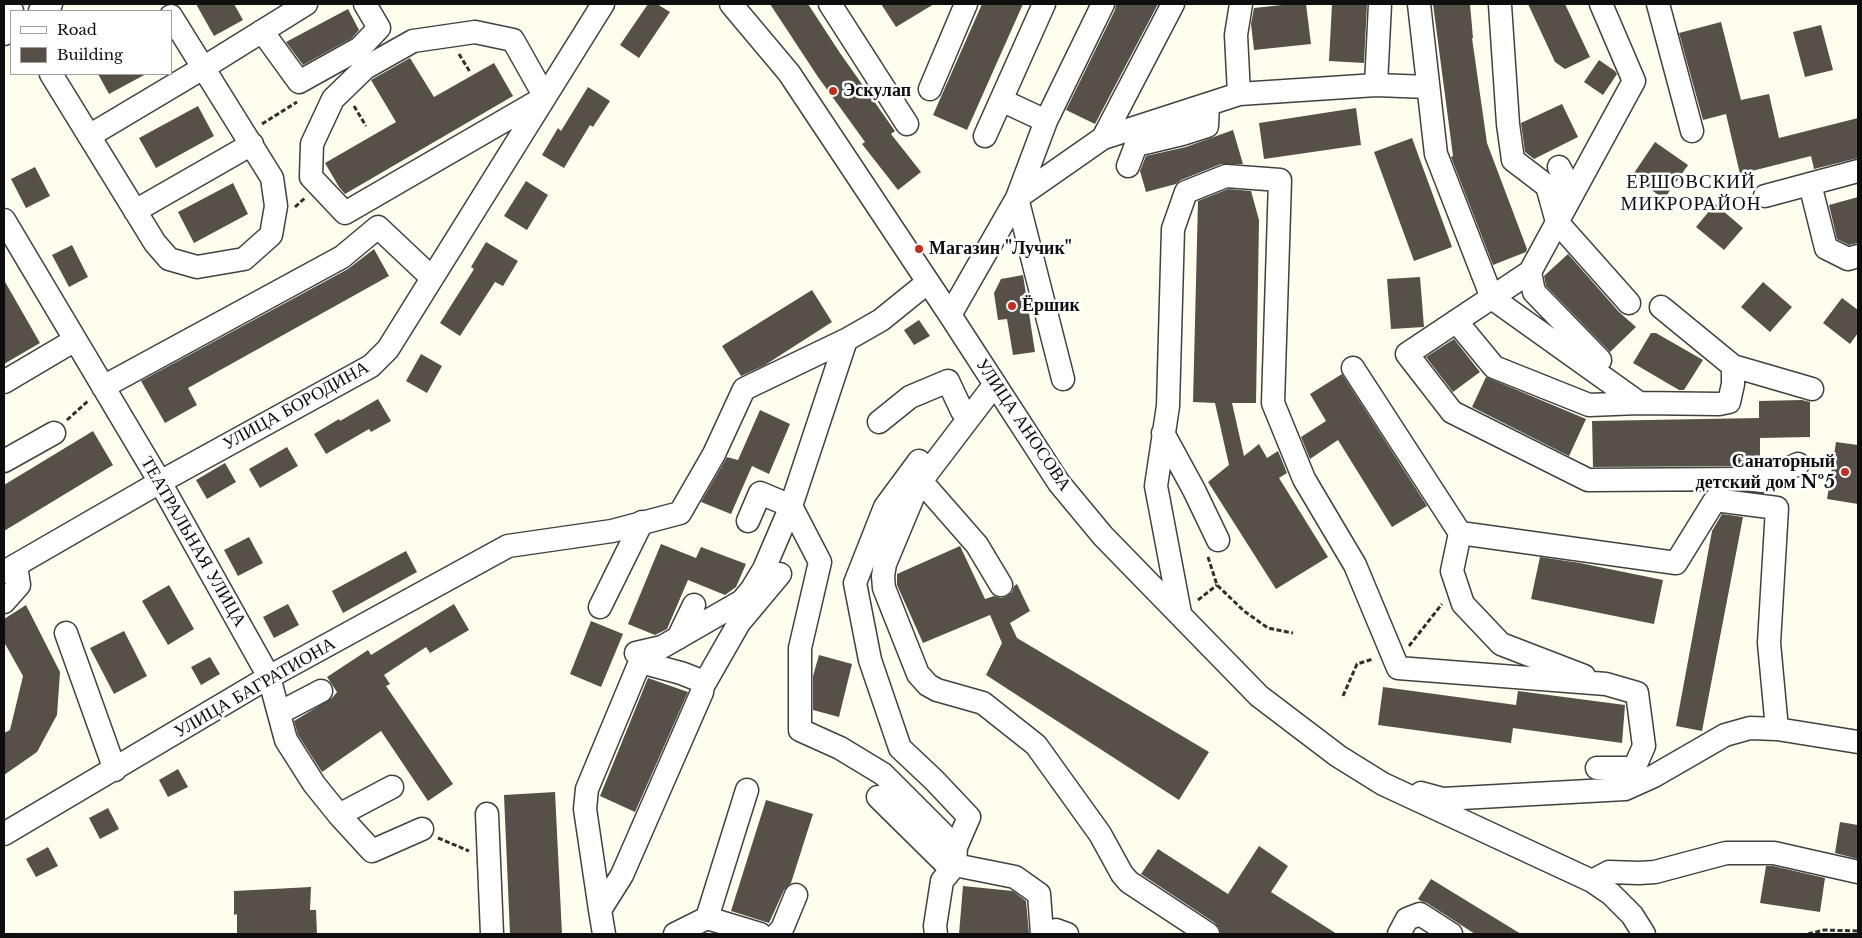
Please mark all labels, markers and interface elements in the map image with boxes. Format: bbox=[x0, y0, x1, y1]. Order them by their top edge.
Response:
legend bbox=[10, 10, 172, 75]
text: Road bbox=[57, 20, 97, 39]
text: Building bbox=[57, 45, 123, 64]
place label: Эскулап bbox=[843, 80, 911, 102]
marker: Эскулап bbox=[827, 85, 839, 97]
district label: ЕРШОВСКИЙ МИКРОРАЙОН bbox=[1619, 172, 1763, 216]
place label: Магазин "Лучик" bbox=[929, 238, 1072, 260]
marker: Магазин "Лучик" bbox=[913, 243, 925, 255]
place label: Ёршик bbox=[1022, 295, 1080, 317]
marker: Ёршик bbox=[1006, 300, 1018, 312]
street label: УЛИЦА АНОСОВА bbox=[971, 355, 1075, 495]
street label: УЛИЦА БОРОДИНА bbox=[219, 357, 373, 455]
place label: Санаторный детский дом №5 bbox=[1696, 451, 1835, 494]
street label: ТЕАТРАЛЬНАЯ УЛИЦА bbox=[135, 453, 251, 631]
marker: Санаторный детский дом №5 bbox=[1839, 466, 1851, 478]
street label: УЛИЦА БАГРАТИОНА bbox=[170, 633, 340, 743]

